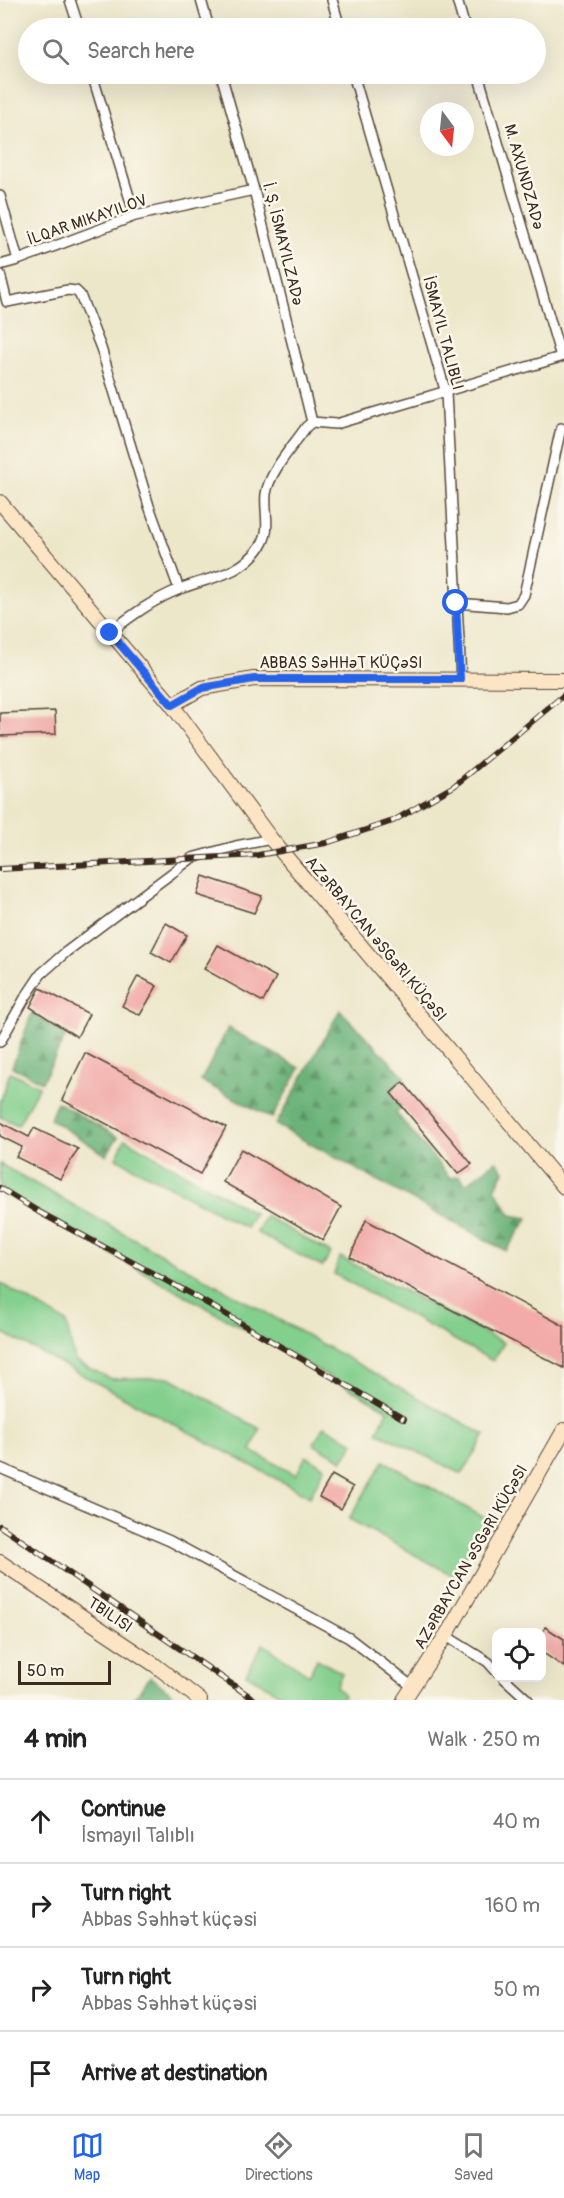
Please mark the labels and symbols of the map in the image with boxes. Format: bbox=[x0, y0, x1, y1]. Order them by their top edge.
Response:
north arrow bbox=[420, 102, 474, 156]
street label: M. AXUNDZADƏ bbox=[499, 122, 549, 232]
street label: İ. Ş. İSMAYILZADƏ bbox=[258, 180, 308, 308]
street label: İLQAR MIKAYILOV bbox=[25, 190, 149, 250]
street label: İSMAYIL TALIBLI bbox=[418, 274, 468, 392]
route start bbox=[442, 589, 468, 615]
route end bbox=[96, 619, 122, 645]
street label: ABBAS SƏHHƏT KÜÇƏSI bbox=[259, 653, 423, 673]
street label: AZƏRBAYCAN ƏSGƏRI KÜÇƏSI bbox=[301, 852, 451, 1026]
street label: AZƏRBAYCAN ƏSGƏRI KÜÇƏSI bbox=[410, 1461, 532, 1653]
street label: TBILISI bbox=[84, 1593, 136, 1637]
scale bar bbox=[18, 1658, 111, 1686]

